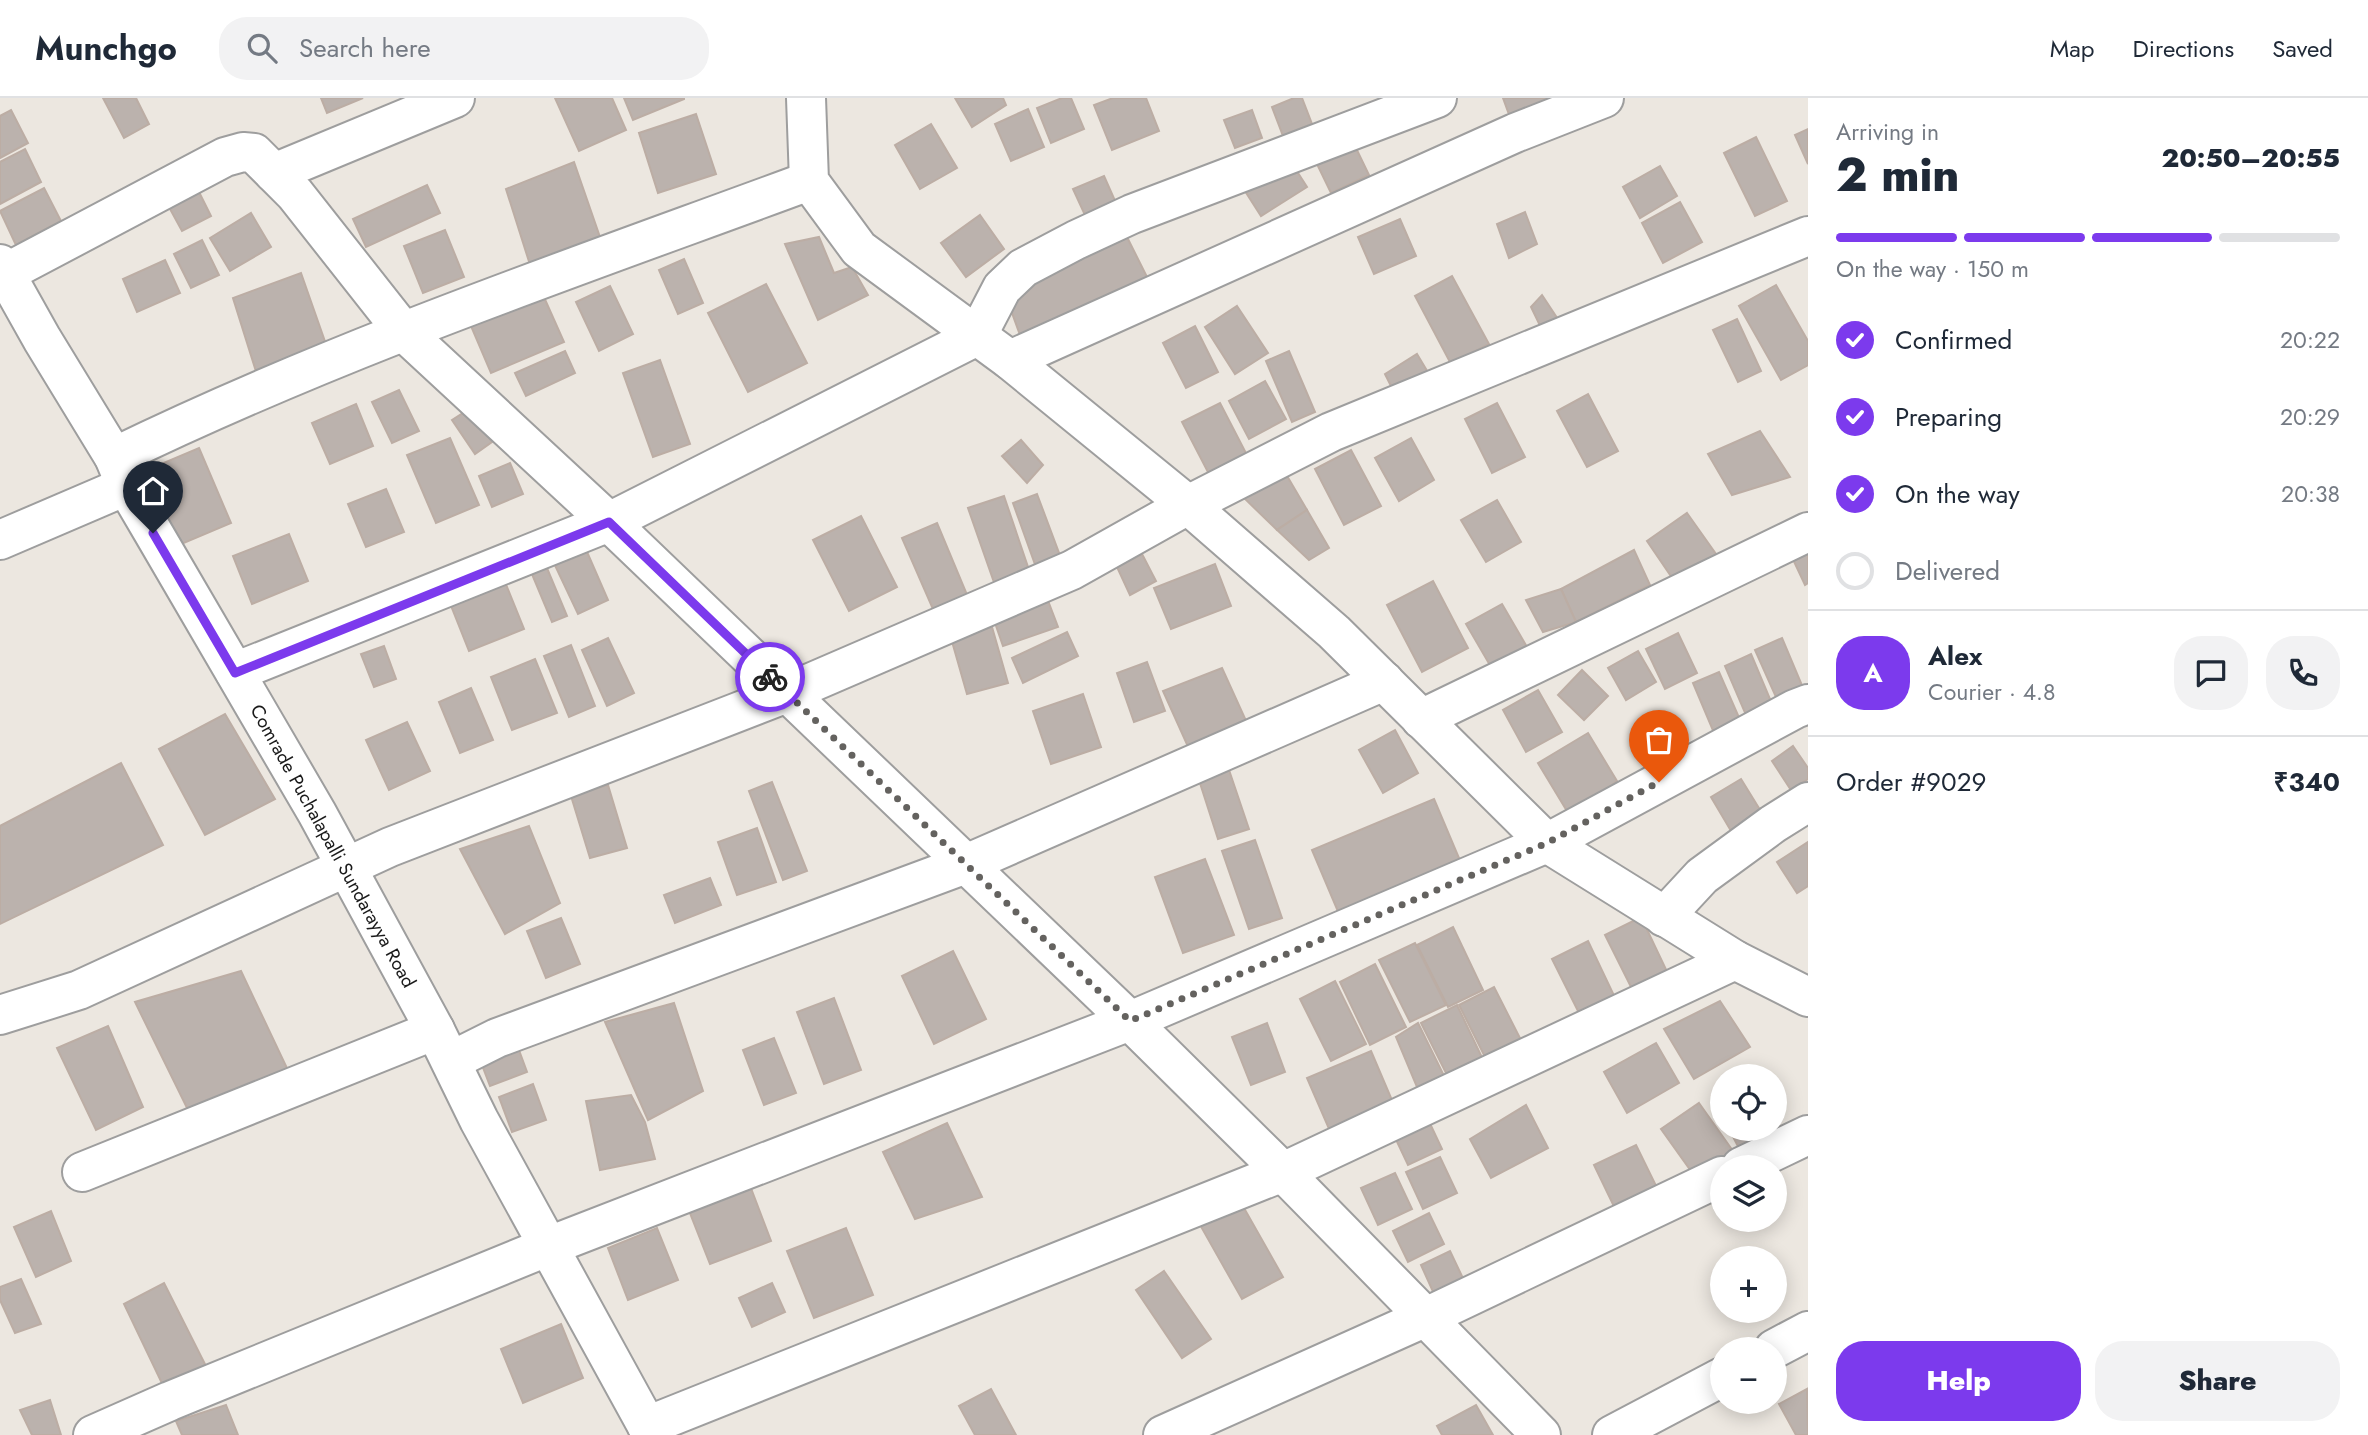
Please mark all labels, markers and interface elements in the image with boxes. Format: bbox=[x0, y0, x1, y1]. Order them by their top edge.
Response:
search box bbox=[219, 17, 709, 80]
text: Munchgo bbox=[35, 25, 177, 72]
icon: search bbox=[243, 29, 281, 67]
text: Search here bbox=[299, 29, 431, 67]
text: Map bbox=[2050, 31, 2095, 66]
text: Directions bbox=[2133, 31, 2234, 66]
text: Saved bbox=[2272, 31, 2333, 66]
text: Arriving in bbox=[1836, 115, 1939, 149]
text: 20:50–20:55 bbox=[2161, 139, 2340, 177]
text: 2 min bbox=[1836, 142, 1960, 208]
text: On the way · 150 m bbox=[1836, 252, 2029, 286]
icon: check bbox=[1836, 321, 1874, 359]
text: Confirmed bbox=[1895, 321, 2012, 359]
text: 20:22 bbox=[2280, 323, 2340, 357]
icon: check bbox=[1836, 398, 1874, 436]
text: Preparing bbox=[1895, 398, 2002, 436]
text: 20:29 bbox=[2280, 400, 2340, 434]
pin bbox=[123, 461, 183, 533]
icon: home bbox=[134, 472, 172, 510]
icon: check bbox=[1836, 475, 1874, 513]
text: On the way bbox=[1895, 475, 2020, 513]
text: 20:38 bbox=[2281, 477, 2340, 511]
text: Delivered bbox=[1895, 552, 2000, 590]
button: chat bbox=[2174, 636, 2248, 710]
button: phone bbox=[2266, 636, 2340, 710]
text: Alex bbox=[1928, 637, 1982, 675]
courier bbox=[735, 642, 805, 712]
text: A bbox=[1863, 654, 1883, 692]
icon: bike bbox=[751, 658, 789, 696]
text: Courier · 4.8 bbox=[1928, 675, 2056, 709]
street label: Comrade Puchalapalli Sundarayya Road bbox=[244, 699, 422, 993]
pin bbox=[1629, 710, 1689, 782]
icon: bag bbox=[1640, 721, 1678, 759]
text: Order #9029 bbox=[1836, 763, 1986, 801]
text: ₹340 bbox=[2274, 763, 2340, 801]
map controls bbox=[1710, 1064, 1787, 1414]
button: locate bbox=[1710, 1064, 1787, 1141]
button: layers bbox=[1710, 1155, 1787, 1232]
button: + bbox=[1710, 1246, 1787, 1323]
button: − bbox=[1710, 1337, 1787, 1414]
button: Help bbox=[1836, 1341, 2081, 1421]
button: Share bbox=[2095, 1341, 2340, 1421]

